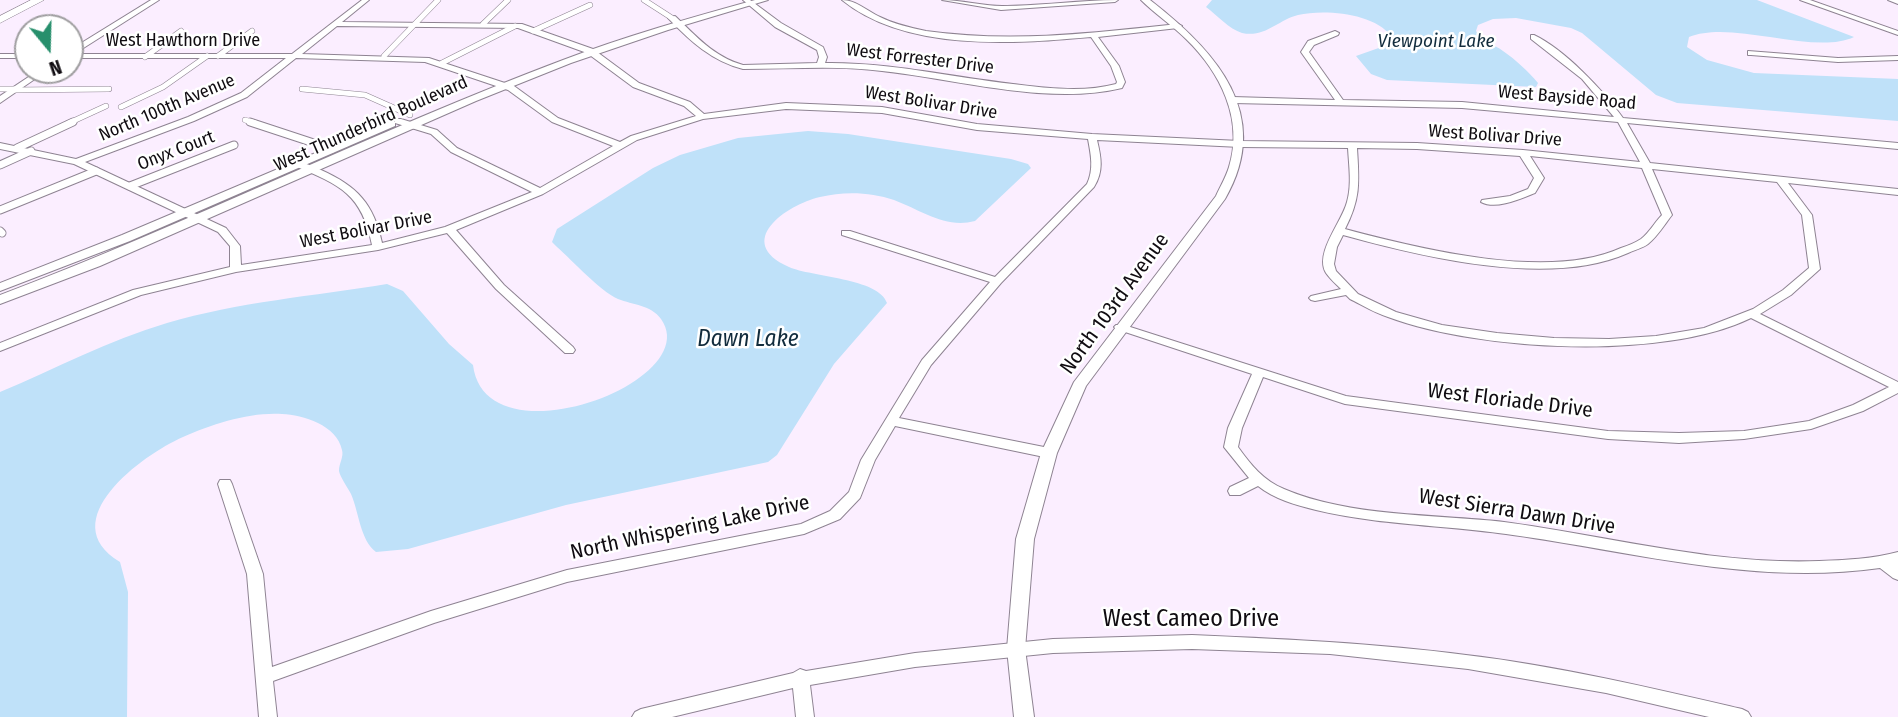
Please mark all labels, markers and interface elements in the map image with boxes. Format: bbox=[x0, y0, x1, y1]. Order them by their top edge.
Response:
north arrow bbox=[14, 14, 84, 84]
street label: West Hawthorn Drive bbox=[106, 30, 260, 52]
water label: Viewpoint Lake bbox=[1377, 31, 1495, 53]
street label: West Forrester Drive bbox=[845, 39, 995, 79]
text: N bbox=[46, 55, 64, 80]
street label: North 100th Avenue bbox=[96, 70, 238, 146]
street label: West Thunderbird Boulevard bbox=[271, 72, 471, 176]
street label: West Bayside Road bbox=[1497, 81, 1637, 115]
street label: West Bolivar Drive bbox=[863, 82, 999, 124]
street label: West Bolivar Drive bbox=[1428, 121, 1562, 151]
street label: Onyx Court bbox=[134, 126, 218, 176]
street label: West Bolivar Drive bbox=[298, 207, 434, 253]
street label: North 103rd Avenue bbox=[1055, 228, 1175, 380]
water label: Dawn Lake bbox=[697, 326, 799, 354]
street label: West Floriade Drive bbox=[1426, 378, 1594, 424]
street label: West Sierra Dawn Drive bbox=[1417, 484, 1617, 540]
street label: North Whispering Lake Drive bbox=[568, 490, 812, 566]
street label: West Cameo Drive bbox=[1103, 605, 1279, 633]

